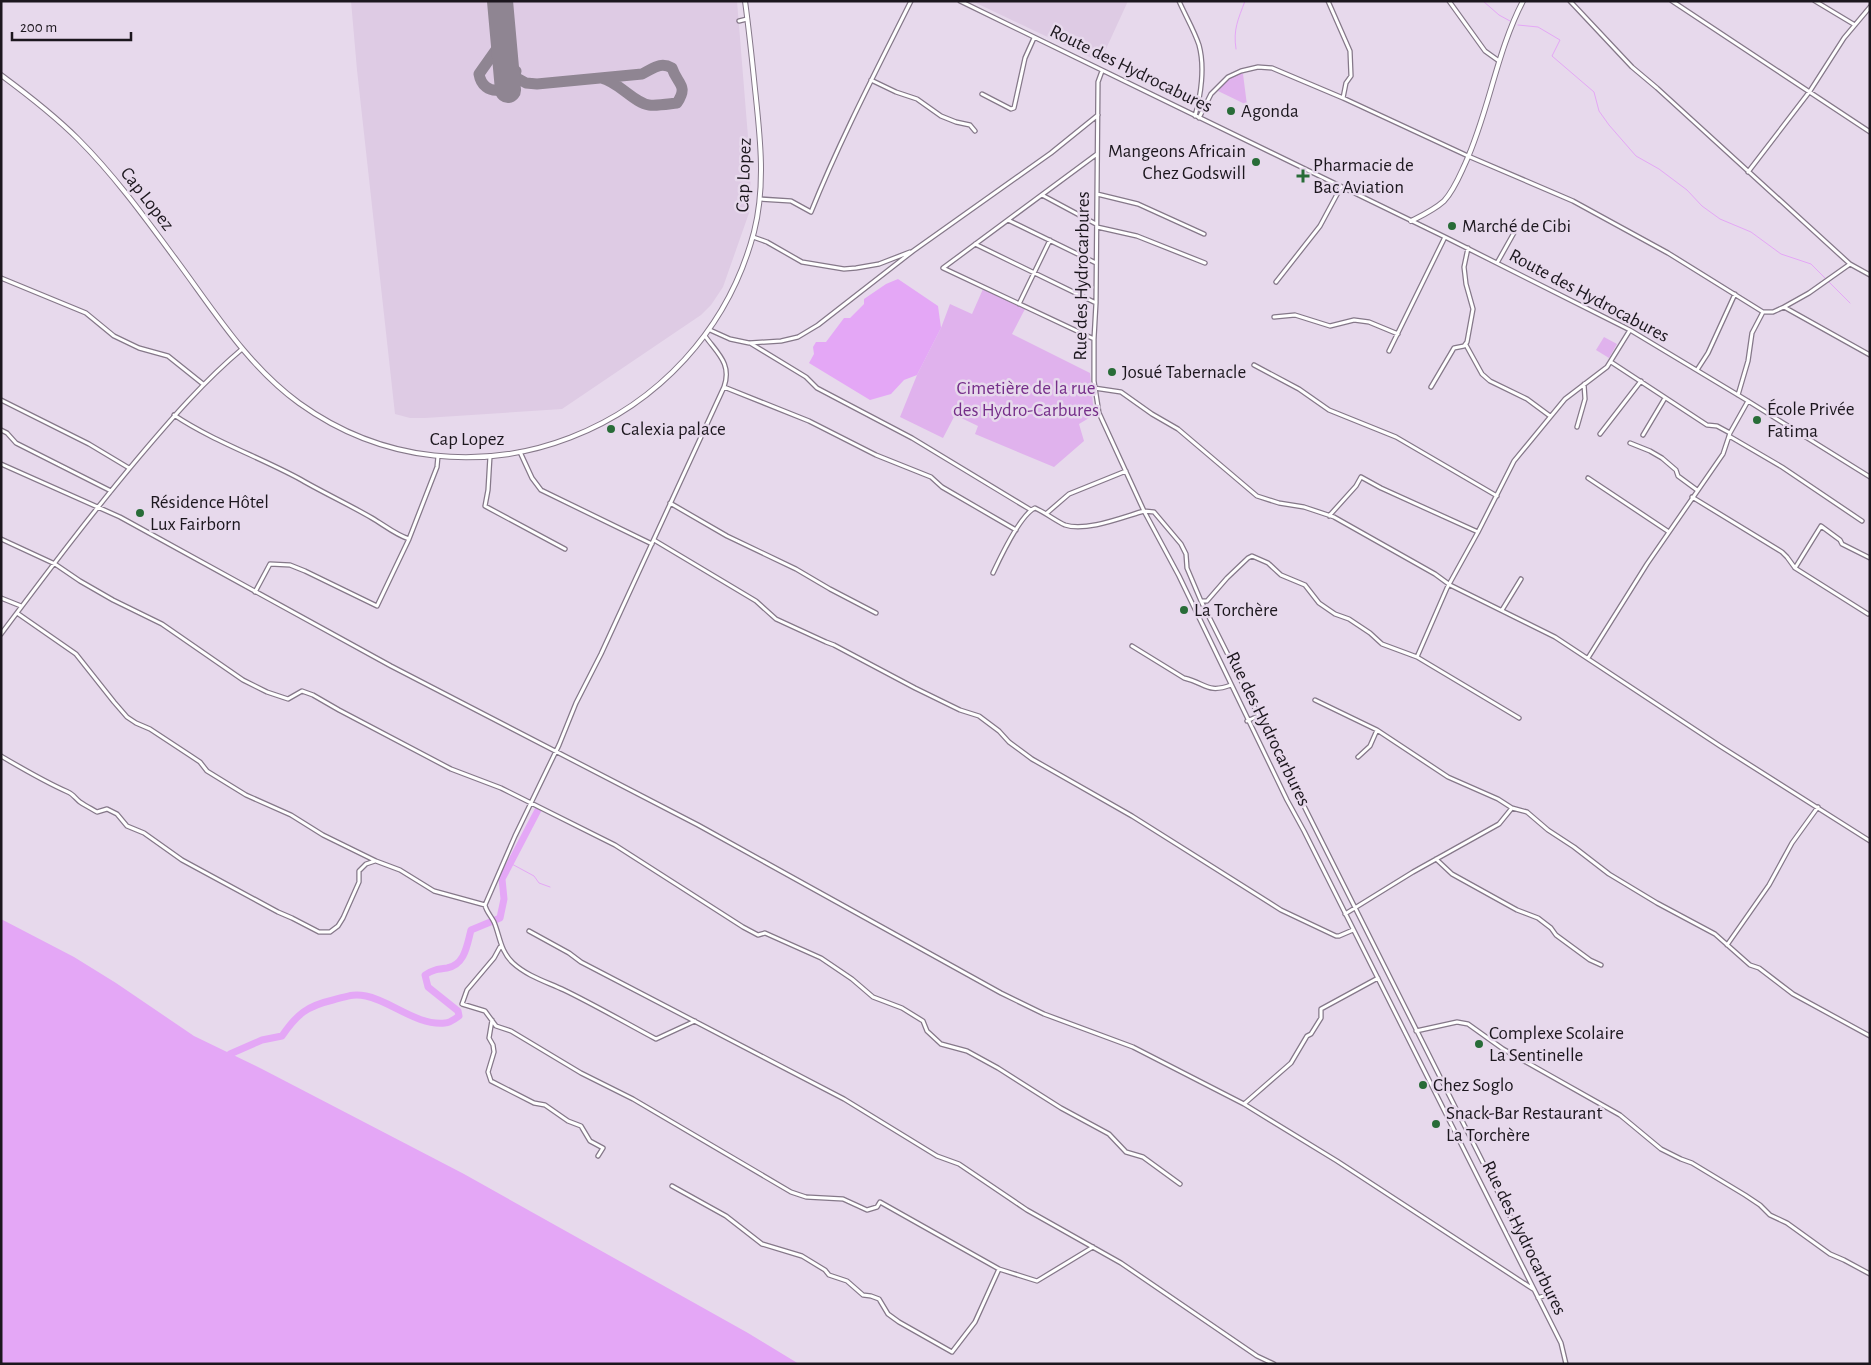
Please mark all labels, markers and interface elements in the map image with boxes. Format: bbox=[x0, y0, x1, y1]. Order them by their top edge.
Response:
scale bar bbox=[12, 10, 131, 42]
text: 200 m bbox=[20, 20, 57, 35]
street label: Route des Hydrocabures bbox=[1047, 21, 1215, 117]
place label: Agonda bbox=[1241, 102, 1299, 121]
marker: Agonda bbox=[1225, 105, 1237, 117]
street label: Cap Lopez bbox=[733, 137, 755, 213]
place label: Mangeons Africain Chez Godswill bbox=[1108, 142, 1246, 183]
marker: Mangeons Africain Chez Godswill bbox=[1250, 156, 1262, 168]
place label: Pharmacie de Bac Aviation bbox=[1313, 156, 1414, 197]
street label: Cap Lopez bbox=[117, 164, 178, 234]
marker: Pharmacie de Bac Aviation bbox=[1297, 170, 1309, 182]
street label: Rue des Hydrocarbures bbox=[1071, 191, 1093, 361]
place label: Marché de Cibi bbox=[1462, 217, 1571, 236]
marker: Marché de Cibi bbox=[1446, 220, 1458, 232]
street label: Route des Hydrocabures bbox=[1506, 246, 1672, 346]
place label: Josué Tabernacle bbox=[1122, 363, 1246, 382]
marker: Josué Tabernacle bbox=[1106, 366, 1118, 378]
park label: Cimetière de la rue des Hydro-Carbures bbox=[953, 379, 1099, 420]
place label: École Privée Fatima bbox=[1767, 398, 1855, 441]
marker: École Privée Fatima bbox=[1751, 414, 1763, 426]
place label: Calexia palace bbox=[621, 420, 726, 439]
marker: Calexia palace bbox=[605, 423, 617, 435]
street label: Cap Lopez bbox=[430, 430, 505, 449]
place label: Résidence Hôtel Lux Fairborn bbox=[150, 493, 269, 534]
marker: Résidence Hôtel Lux Fairborn bbox=[134, 507, 146, 519]
place label: La Torchère bbox=[1194, 601, 1278, 620]
marker: La Torchère bbox=[1178, 604, 1190, 616]
street label: Rue des Hydrocarbures bbox=[1222, 649, 1314, 809]
place label: Complexe Scolaire La Sentinelle bbox=[1489, 1024, 1624, 1065]
marker: Complexe Scolaire La Sentinelle bbox=[1473, 1038, 1485, 1050]
place label: Chez Soglo bbox=[1433, 1076, 1514, 1095]
marker: Chez Soglo bbox=[1417, 1079, 1429, 1091]
place label: Snack-Bar Restaurant La Torchère bbox=[1446, 1104, 1602, 1145]
marker: Snack-Bar Restaurant La Torchère bbox=[1430, 1118, 1442, 1130]
street label: Rue des Hydrocarbures bbox=[1478, 1158, 1570, 1318]

